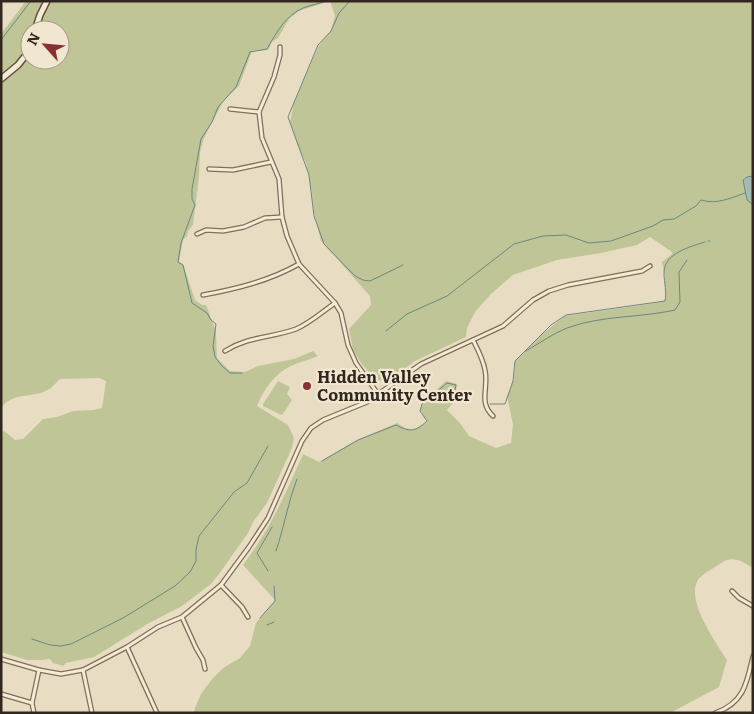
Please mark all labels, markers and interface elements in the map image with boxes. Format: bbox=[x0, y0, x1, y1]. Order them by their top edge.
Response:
north arrow bbox=[20, 20, 70, 70]
text: N bbox=[21, 29, 44, 48]
place label: Hidden Valley Community Center bbox=[317, 364, 472, 406]
marker: Hidden Valley Community Center bbox=[301, 380, 313, 392]

